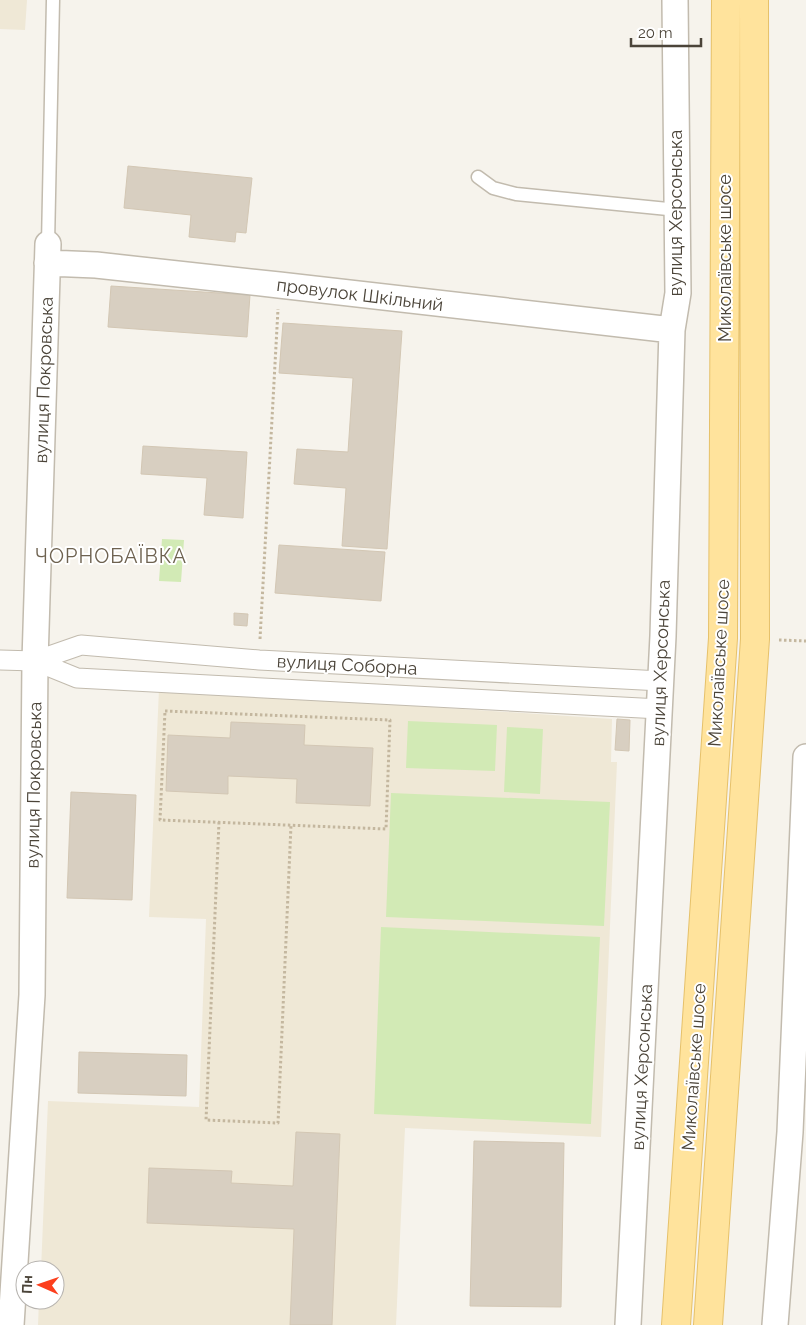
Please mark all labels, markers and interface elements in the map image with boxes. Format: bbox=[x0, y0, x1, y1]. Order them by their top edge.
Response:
scale bar bbox=[631, 15, 701, 47]
text: 20 m bbox=[638, 24, 673, 42]
street label: вулиця Херсонська bbox=[665, 130, 686, 296]
street label: Миколаївське шосе bbox=[714, 174, 735, 342]
street label: провулок Шкільний bbox=[276, 274, 445, 315]
street label: вулиця Покровська bbox=[30, 296, 57, 464]
district label: ЧОРНОБАЇВКА bbox=[35, 544, 187, 568]
street label: Миколаївське шосе bbox=[704, 578, 733, 747]
street label: вулиця Херсонська bbox=[647, 579, 674, 747]
street label: вулиця Соборна bbox=[276, 650, 418, 679]
street label: вулиця Покровська bbox=[22, 701, 45, 869]
street label: Миколаївське шосе bbox=[677, 982, 710, 1151]
street label: вулиця Херсонська bbox=[627, 983, 656, 1151]
north arrow bbox=[15, 1260, 65, 1310]
text: Пн bbox=[19, 1275, 35, 1294]

